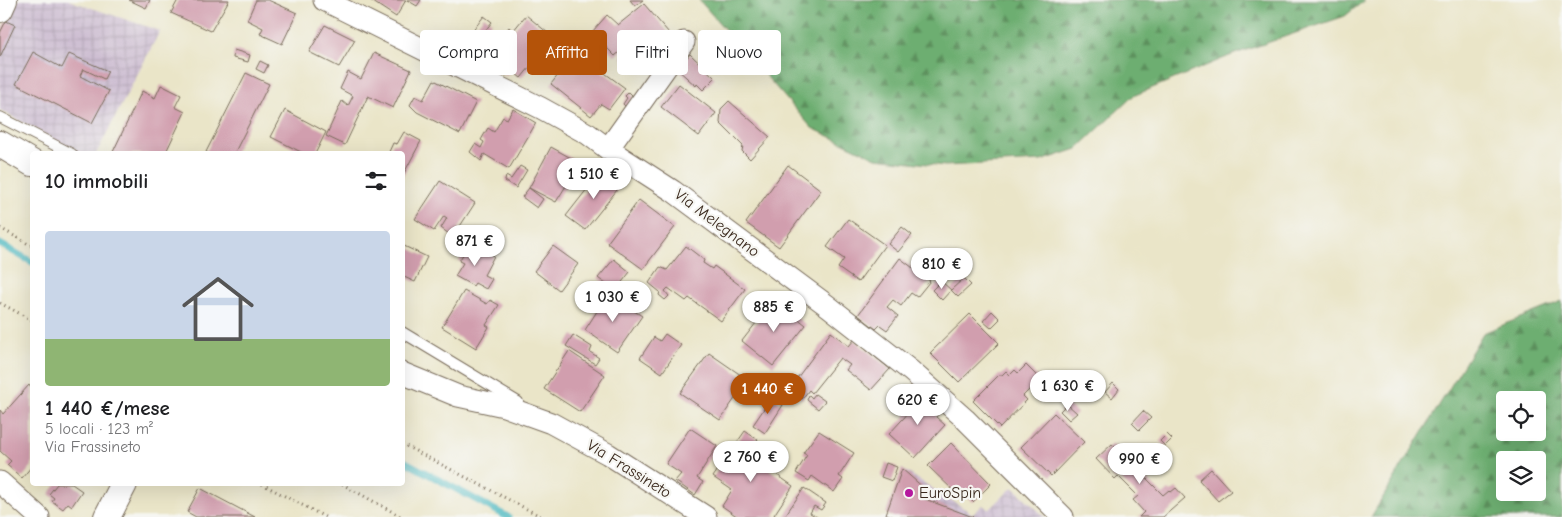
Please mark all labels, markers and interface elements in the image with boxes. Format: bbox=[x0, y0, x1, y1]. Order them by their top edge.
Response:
chip: Compra bbox=[420, 30, 517, 75]
chip: Affitta bbox=[527, 30, 607, 75]
chip: Filtri bbox=[617, 30, 688, 75]
chip: Nuovo bbox=[698, 30, 781, 75]
pin: 1 510 € bbox=[548, 158, 640, 200]
text: 1 510 € bbox=[568, 165, 620, 183]
icon: filters bbox=[362, 167, 390, 195]
text: 10 immobili bbox=[45, 169, 148, 193]
street label: Via Melegnano bbox=[671, 185, 763, 261]
pin: 871 € bbox=[440, 224, 510, 267]
text: 871 € bbox=[456, 232, 494, 250]
pin: 810 € bbox=[907, 248, 977, 290]
text: 810 € bbox=[922, 255, 962, 273]
icon: home bbox=[173, 264, 263, 354]
pin: 1 030 € bbox=[567, 280, 659, 323]
text: 1 030 € bbox=[586, 288, 640, 306]
pin: 885 € bbox=[739, 290, 809, 333]
text: 885 € bbox=[753, 298, 795, 316]
pin: 1 630 € bbox=[1022, 370, 1114, 412]
pin: 1 440 € bbox=[722, 372, 814, 415]
text: 1 630 € bbox=[1041, 377, 1095, 395]
text: 1 440 € bbox=[742, 380, 794, 398]
pin: 620 € bbox=[883, 384, 953, 426]
text: 620 € bbox=[897, 391, 939, 409]
map controls bbox=[1496, 391, 1546, 501]
button: locate bbox=[1496, 391, 1546, 441]
text: 1 440 €/mese bbox=[45, 396, 170, 420]
text: 5 locali · 123 m² bbox=[45, 420, 153, 438]
street label: Via Frassineto bbox=[584, 436, 674, 502]
text: Via Frassineto bbox=[45, 438, 141, 456]
pin: 2 760 € bbox=[705, 440, 797, 483]
pin: 990 € bbox=[1105, 442, 1175, 485]
text: 2 760 € bbox=[724, 448, 778, 466]
text: 990 € bbox=[1119, 450, 1161, 468]
button: layers bbox=[1496, 451, 1546, 501]
place label: EuroSpin bbox=[919, 484, 981, 502]
marker: EuroSpin bbox=[903, 487, 915, 499]

